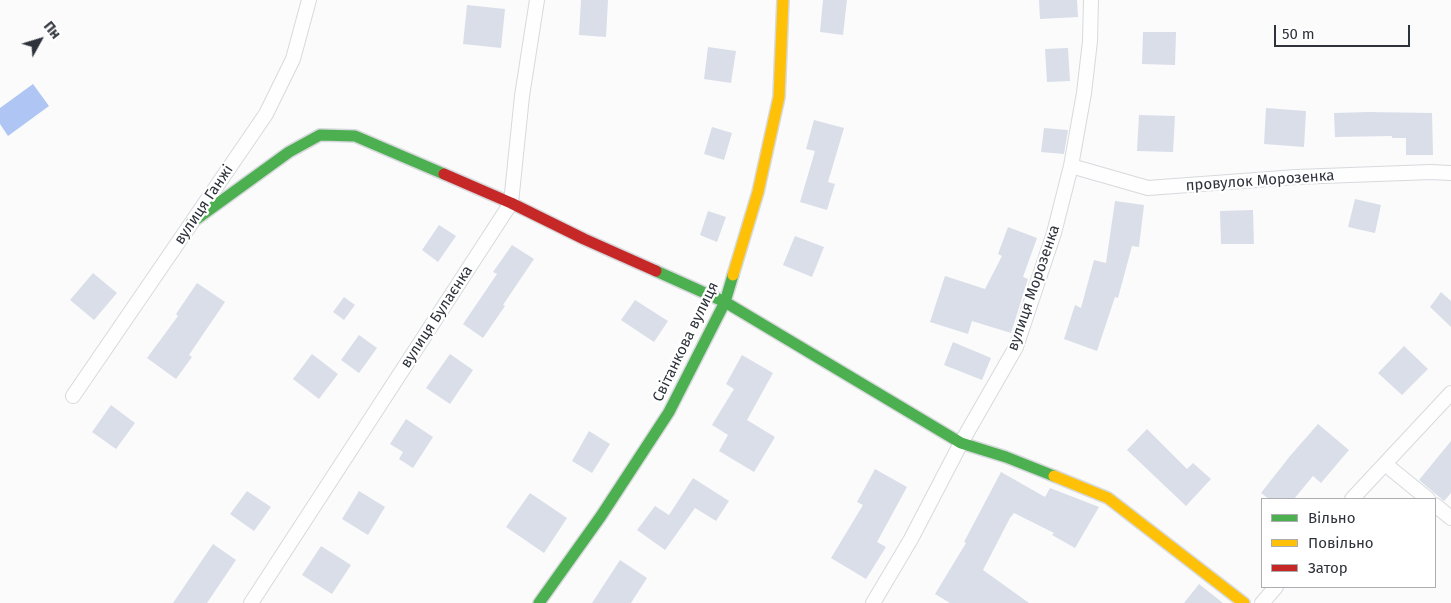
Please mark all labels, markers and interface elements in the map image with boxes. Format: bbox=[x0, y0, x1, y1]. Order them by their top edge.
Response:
north arrow bbox=[15, 15, 65, 65]
scale bar bbox=[1276, 15, 1412, 47]
text: Пн bbox=[40, 18, 64, 42]
text: 50 m bbox=[1282, 25, 1315, 43]
street label: вулиця Ганжі bbox=[171, 162, 237, 248]
street label: провулок Морозенка bbox=[1185, 167, 1335, 195]
street label: вулиця Морозенка bbox=[1004, 223, 1064, 353]
street label: вулиця Булаєнка bbox=[397, 262, 477, 372]
street label: Світанкова вулиця bbox=[649, 279, 723, 405]
legend bbox=[1261, 498, 1436, 588]
text: Вільно bbox=[1308, 509, 1355, 527]
text: Повільно bbox=[1308, 534, 1374, 552]
text: Затор bbox=[1308, 559, 1348, 577]

